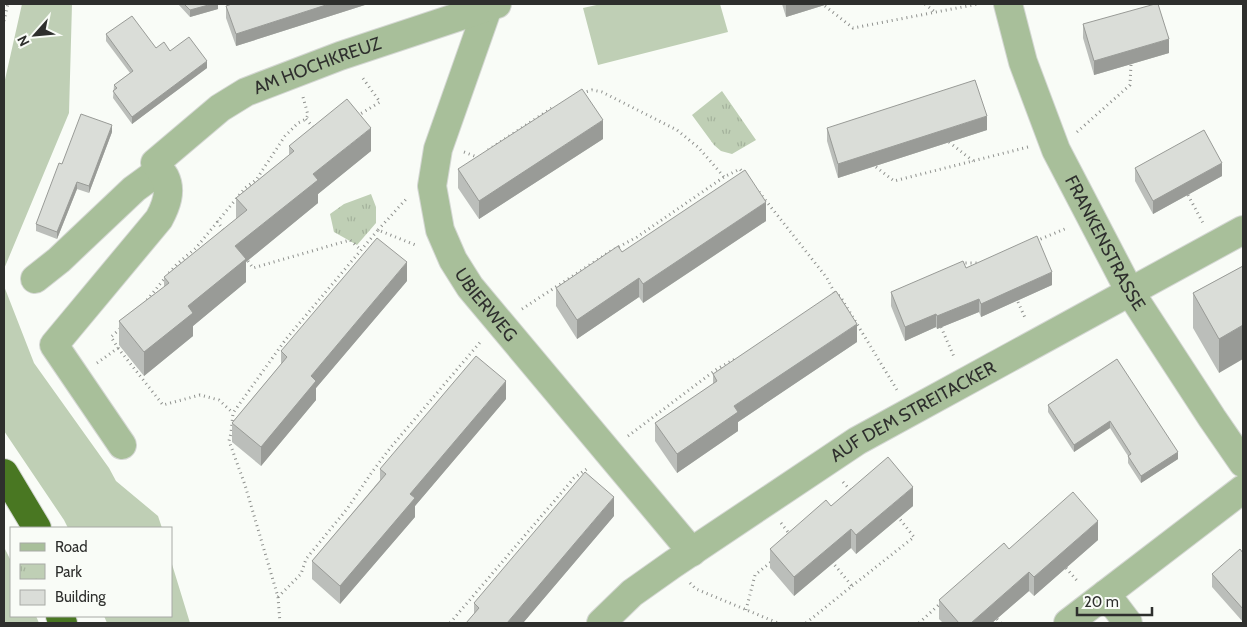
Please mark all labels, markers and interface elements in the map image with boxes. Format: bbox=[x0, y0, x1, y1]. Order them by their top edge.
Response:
north arrow bbox=[10, 10, 60, 60]
text: N bbox=[13, 32, 34, 49]
street label: AM HOCHKREUZ bbox=[250, 32, 384, 99]
street label: FRANKENSTRASSE bbox=[1060, 172, 1150, 315]
street label: UBIERWEG bbox=[450, 264, 522, 346]
street label: AUF DEM STREITACKER bbox=[826, 356, 1000, 467]
legend bbox=[10, 527, 172, 617]
text: Road bbox=[55, 538, 88, 556]
text: Park bbox=[55, 563, 82, 581]
scale bar bbox=[1077, 584, 1152, 616]
text: Building bbox=[55, 588, 106, 606]
text: 20 m bbox=[1084, 593, 1119, 611]

